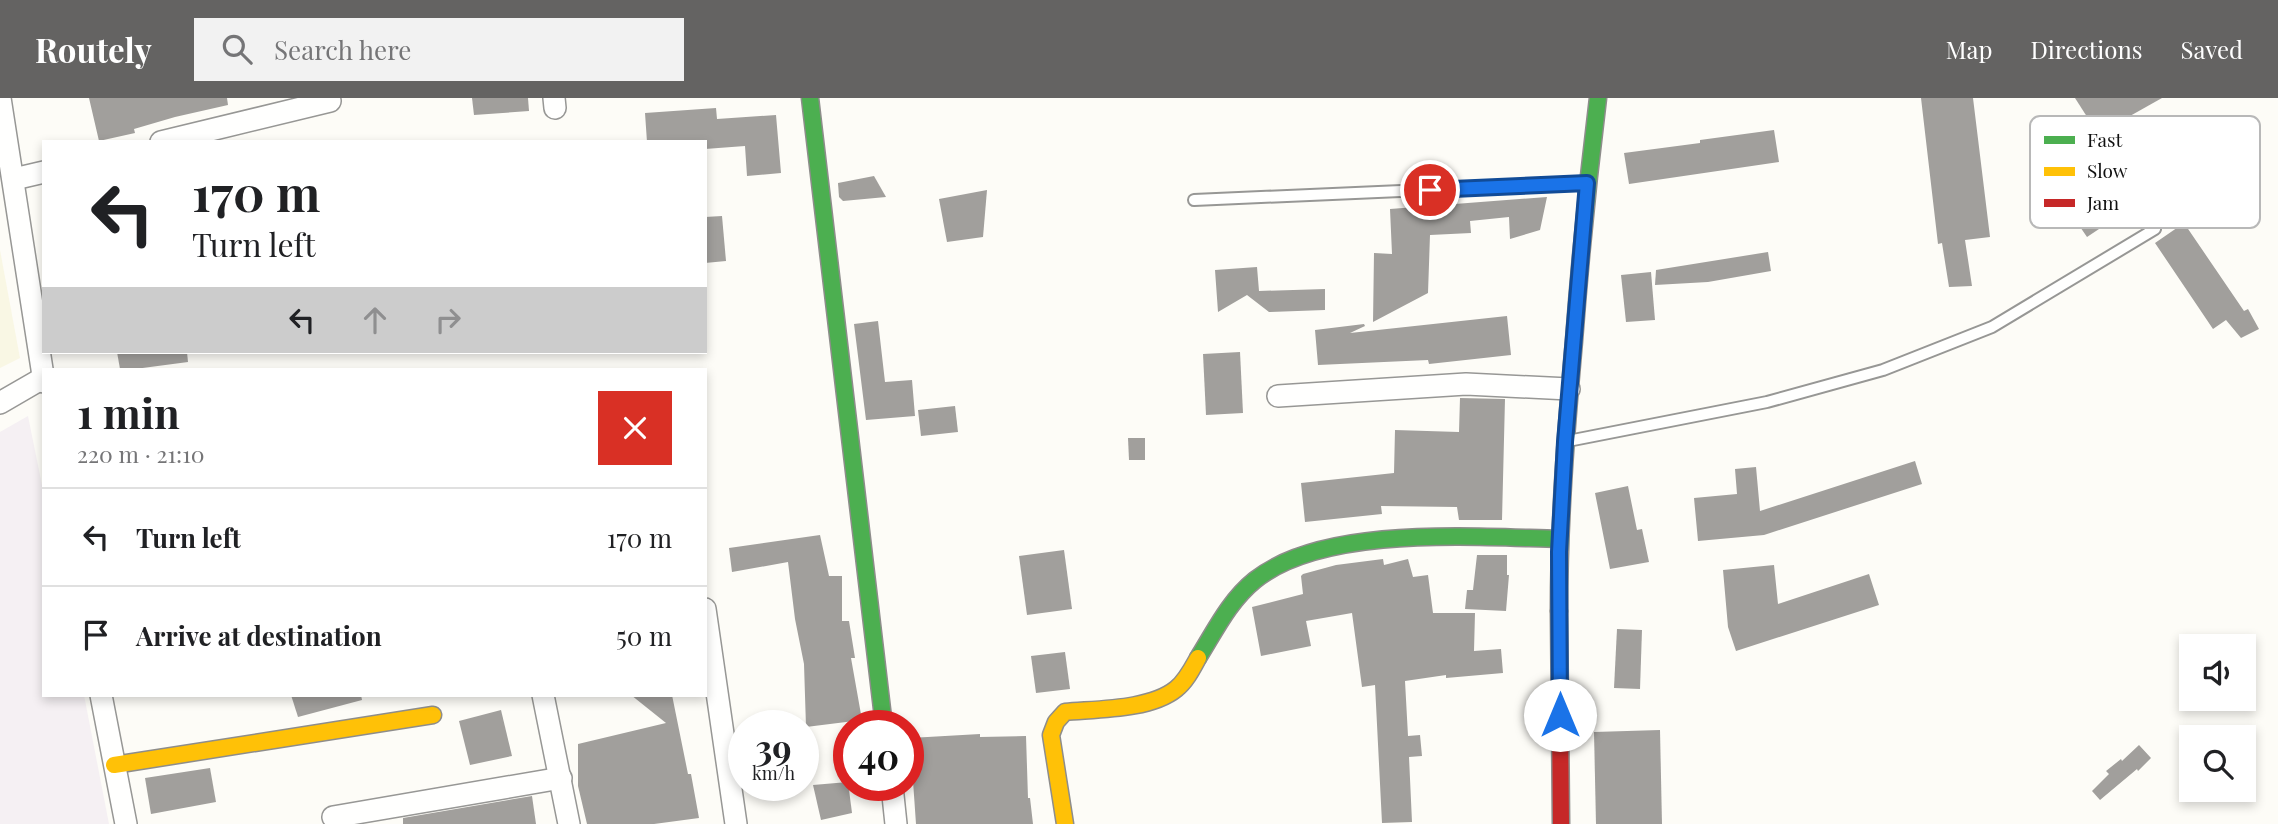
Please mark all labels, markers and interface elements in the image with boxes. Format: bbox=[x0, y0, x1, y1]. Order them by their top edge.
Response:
search box bbox=[194, 18, 684, 81]
text: Routely bbox=[35, 27, 152, 71]
icon: search bbox=[218, 30, 256, 68]
text: Search here bbox=[274, 32, 411, 67]
text: Map bbox=[1946, 33, 1992, 65]
text: Directions bbox=[2030, 33, 2143, 65]
text: Saved bbox=[2181, 33, 2243, 65]
legend bbox=[2030, 116, 2260, 228]
text: Fast bbox=[2087, 126, 2123, 152]
text: Slow bbox=[2087, 157, 2128, 183]
text: 170 m bbox=[192, 159, 320, 224]
pin bbox=[1400, 160, 1460, 220]
icon: left bbox=[77, 168, 168, 259]
icon: arrive bbox=[1411, 171, 1449, 209]
text: Jam bbox=[2086, 189, 2119, 215]
text: Turn left bbox=[192, 222, 316, 265]
icon: left bbox=[283, 301, 321, 339]
icon: ahead bbox=[356, 301, 394, 339]
icon: right bbox=[429, 301, 467, 339]
text: 1 min bbox=[77, 384, 180, 440]
button: close bbox=[598, 391, 672, 465]
text: 220 m · 21:10 bbox=[77, 438, 204, 469]
icon: left bbox=[77, 518, 115, 556]
text: Turn left bbox=[136, 520, 241, 555]
text: 170 m bbox=[607, 520, 672, 555]
icon: arrive bbox=[77, 616, 115, 654]
text: Arrive at destination bbox=[136, 618, 382, 653]
text: 50 m bbox=[616, 618, 672, 653]
map controls bbox=[2179, 634, 2256, 802]
button: sound bbox=[2179, 634, 2256, 711]
position arrow bbox=[1523, 678, 1597, 752]
speed limit sign: 40 bbox=[833, 710, 924, 801]
text: 39 bbox=[755, 723, 792, 770]
button: search bbox=[2179, 725, 2256, 802]
text: km/h bbox=[752, 761, 795, 785]

